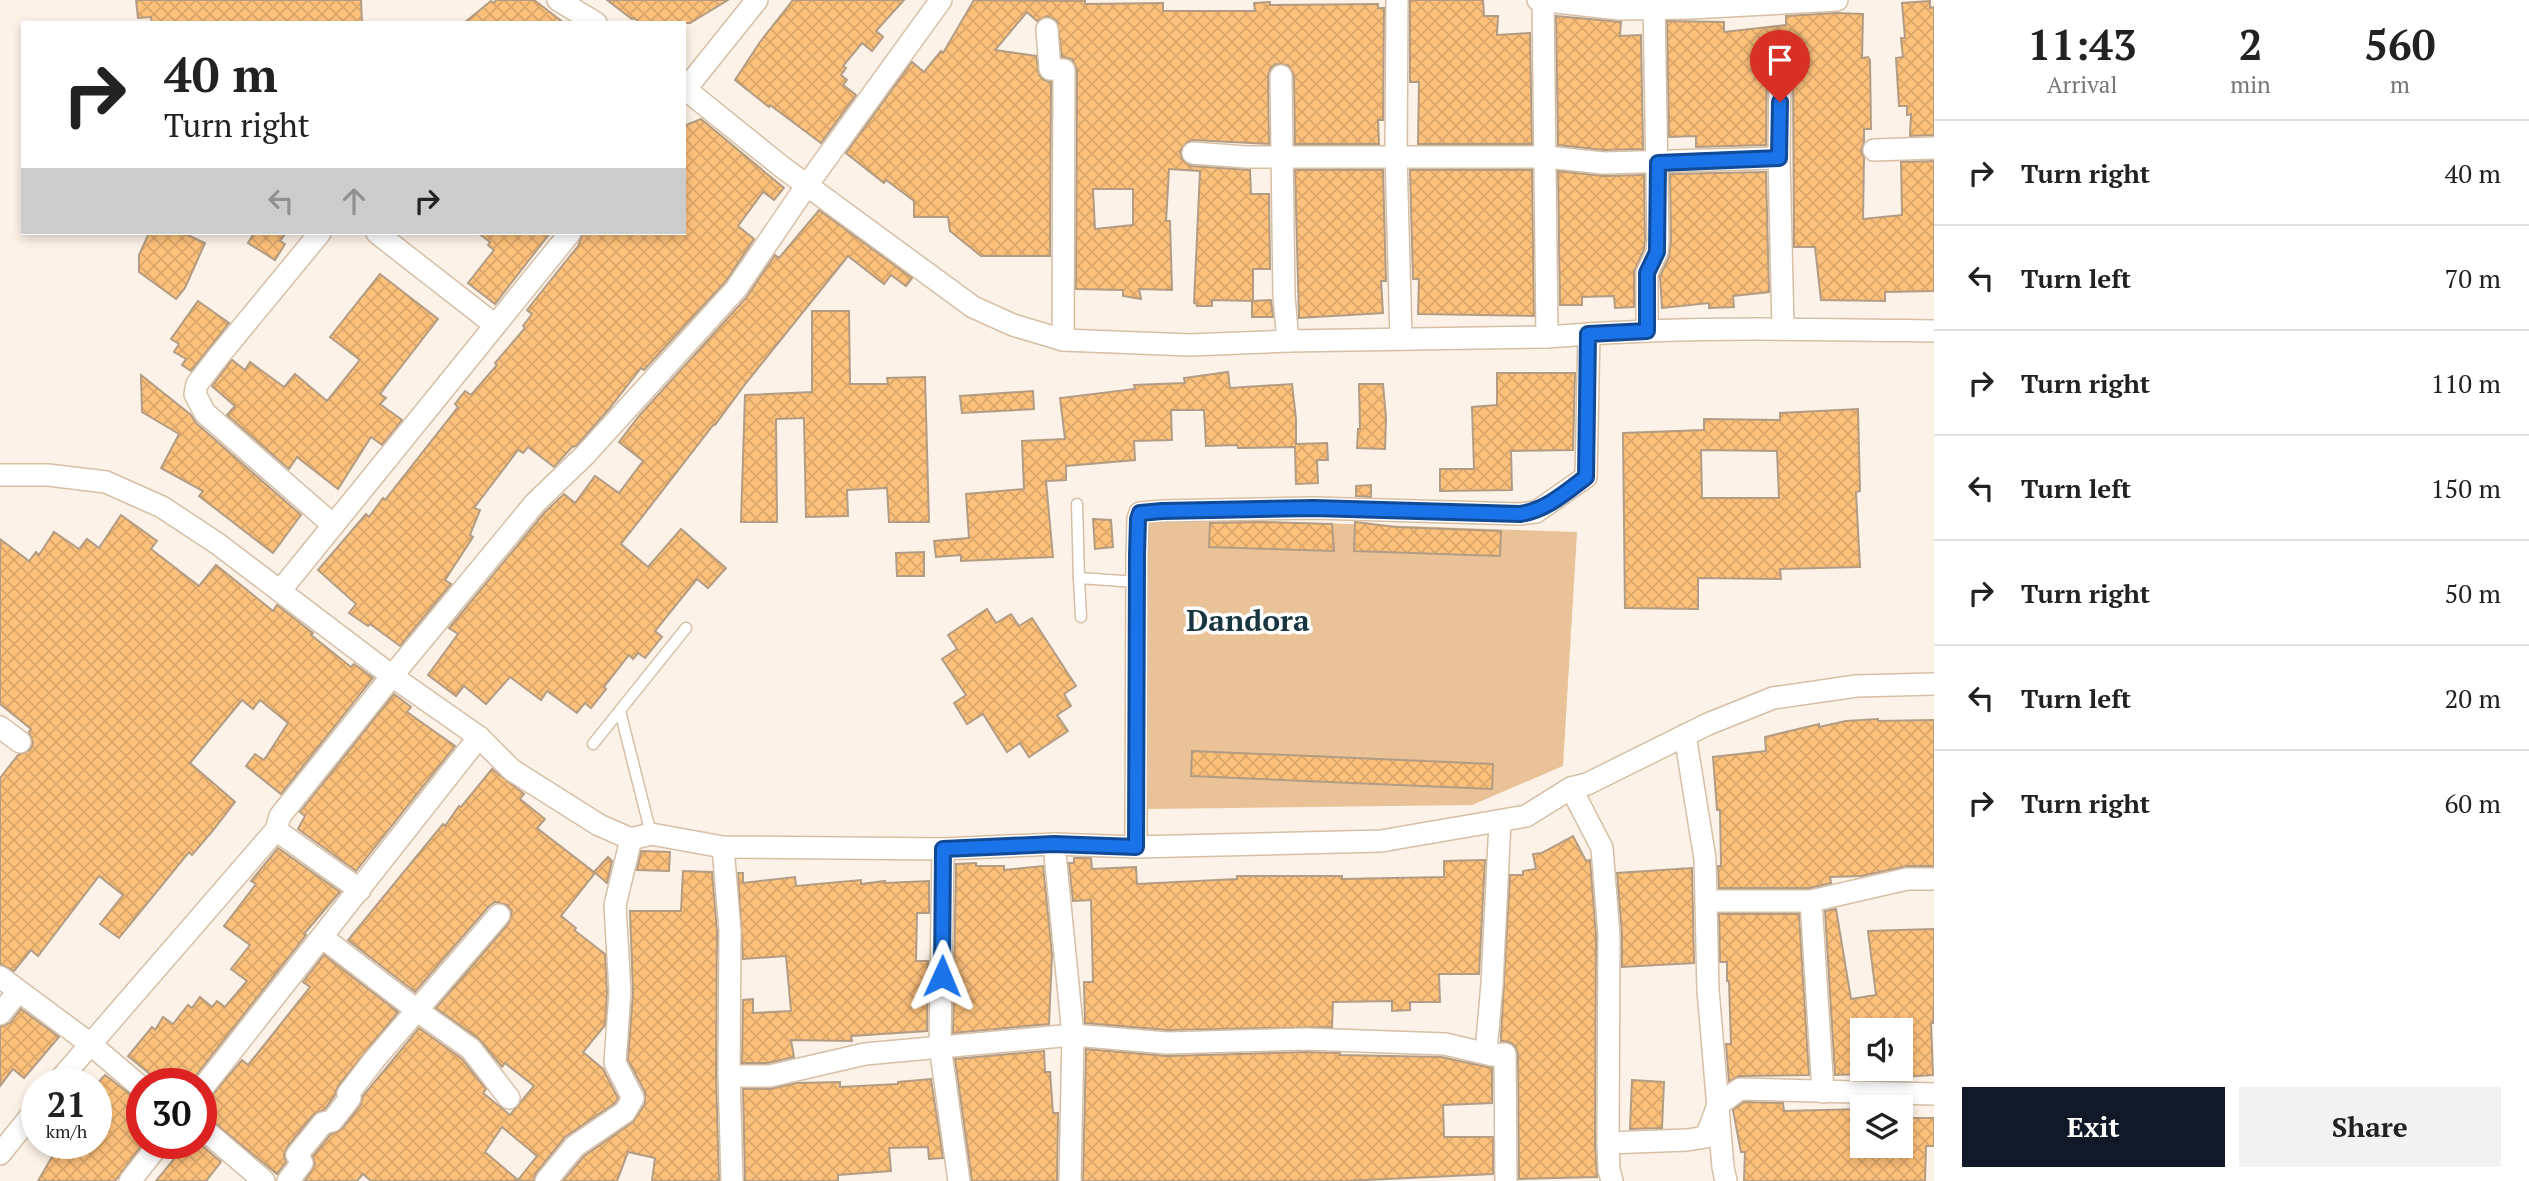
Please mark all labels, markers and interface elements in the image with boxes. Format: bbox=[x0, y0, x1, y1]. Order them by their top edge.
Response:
text: 11:43 bbox=[2028, 16, 2137, 72]
text: 2 bbox=[2239, 16, 2262, 72]
text: 560 bbox=[2364, 16, 2435, 72]
pin bbox=[1750, 30, 1810, 102]
text: 40 m bbox=[164, 41, 278, 106]
icon: arrive bbox=[1761, 41, 1799, 79]
icon: right bbox=[49, 49, 140, 140]
text: Arrival bbox=[2047, 69, 2117, 100]
text: min bbox=[2230, 69, 2271, 100]
text: m bbox=[2390, 69, 2410, 100]
text: Turn right bbox=[164, 104, 310, 146]
icon: right bbox=[1962, 154, 2000, 192]
text: Turn right bbox=[2021, 156, 2150, 190]
text: 40 m bbox=[2445, 156, 2501, 190]
icon: left bbox=[262, 182, 300, 220]
icon: ahead bbox=[335, 182, 373, 220]
icon: right bbox=[408, 182, 446, 220]
icon: left bbox=[1962, 259, 2000, 297]
text: Turn left bbox=[2021, 261, 2131, 295]
text: 70 m bbox=[2445, 261, 2501, 295]
icon: right bbox=[1962, 364, 2000, 402]
text: Turn right bbox=[2021, 366, 2150, 400]
text: 110 m bbox=[2431, 366, 2501, 400]
icon: left bbox=[1962, 469, 2000, 507]
text: Turn left bbox=[2021, 471, 2131, 505]
text: 150 m bbox=[2431, 471, 2501, 505]
icon: right bbox=[1962, 574, 2000, 612]
text: Turn right bbox=[2021, 576, 2150, 610]
text: 50 m bbox=[2445, 576, 2501, 610]
district label: Dandora bbox=[1186, 600, 1310, 640]
icon: left bbox=[1962, 679, 2000, 717]
text: Turn left bbox=[2021, 681, 2131, 715]
text: 20 m bbox=[2445, 681, 2501, 715]
icon: right bbox=[1962, 784, 2000, 822]
text: Turn right bbox=[2021, 786, 2150, 820]
text: 60 m bbox=[2445, 786, 2501, 820]
position arrow bbox=[905, 939, 979, 1013]
map controls bbox=[1850, 1018, 1913, 1158]
button: sound bbox=[1850, 1018, 1913, 1081]
speed limit sign: 30 bbox=[126, 1068, 217, 1159]
text: 21 bbox=[47, 1081, 86, 1127]
button: Exit bbox=[1962, 1087, 2225, 1167]
button: Share bbox=[2239, 1087, 2501, 1167]
button: layers bbox=[1850, 1095, 1913, 1158]
text: km/h bbox=[46, 1119, 87, 1143]

